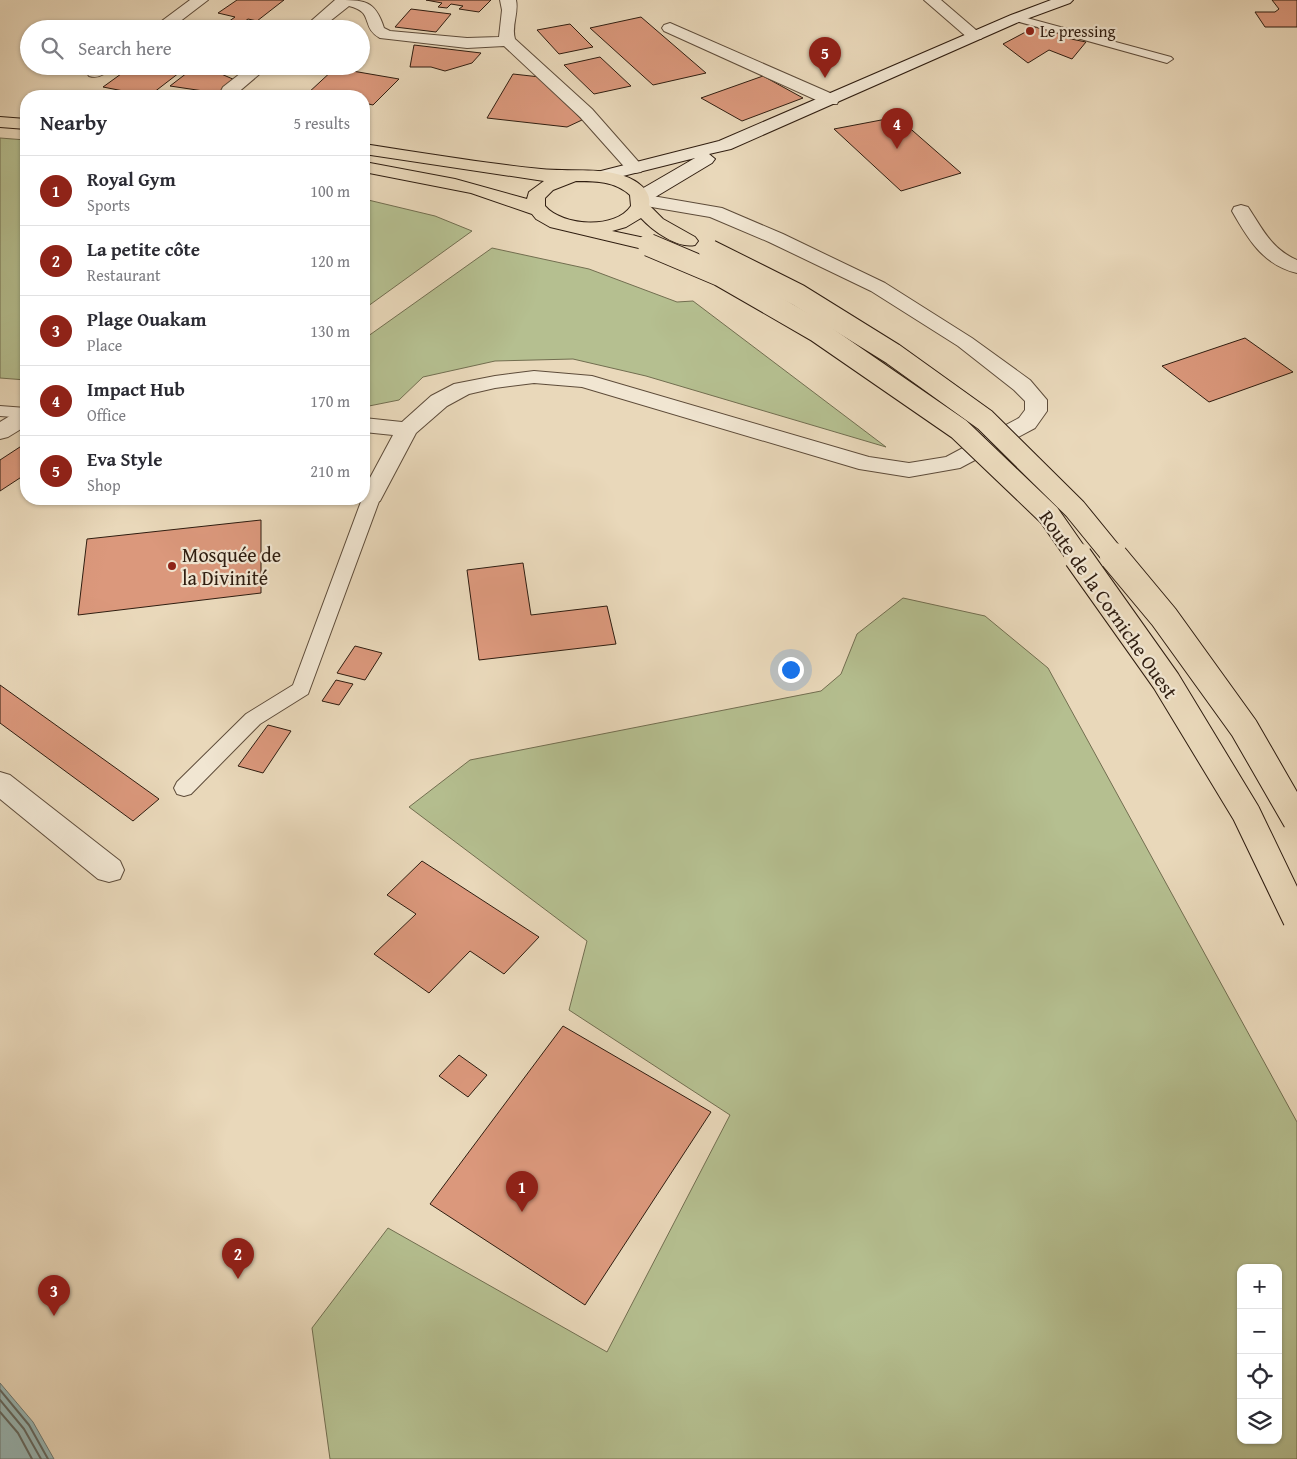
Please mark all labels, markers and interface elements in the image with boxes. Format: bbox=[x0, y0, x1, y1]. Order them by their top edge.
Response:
place label: Le pressing bbox=[1040, 19, 1116, 43]
search box bbox=[20, 20, 370, 75]
marker: Le pressing bbox=[1024, 25, 1036, 37]
icon: search bbox=[38, 34, 66, 62]
text: Search here bbox=[78, 34, 172, 62]
pin: 5 bbox=[809, 37, 841, 78]
text: Nearby bbox=[40, 107, 107, 138]
pin: 4 bbox=[881, 108, 913, 149]
text: 5 results bbox=[293, 111, 350, 135]
text: Royal Gym bbox=[87, 165, 176, 193]
text: 1 bbox=[52, 179, 60, 203]
text: 100 m bbox=[310, 179, 350, 203]
text: Sports bbox=[87, 193, 130, 217]
text: La petite côte bbox=[87, 235, 200, 263]
text: 2 bbox=[52, 249, 60, 273]
text: 120 m bbox=[310, 249, 350, 273]
text: Restaurant bbox=[87, 263, 161, 287]
text: Plage Ouakam bbox=[87, 305, 207, 333]
text: 3 bbox=[52, 319, 60, 343]
text: 130 m bbox=[310, 319, 350, 343]
text: Place bbox=[87, 333, 122, 357]
text: Impact Hub bbox=[87, 375, 185, 403]
text: 4 bbox=[52, 389, 60, 413]
text: 170 m bbox=[310, 389, 350, 413]
text: Office bbox=[87, 403, 126, 427]
text: Eva Style bbox=[87, 445, 163, 473]
text: 5 bbox=[52, 459, 60, 483]
text: 210 m bbox=[310, 459, 350, 483]
text: Shop bbox=[87, 473, 121, 497]
street label: Route de la Corniche Ouest bbox=[1033, 504, 1185, 704]
place label: Mosquée de la Divinité bbox=[182, 540, 281, 592]
marker: Mosquée de la Divinité bbox=[166, 560, 178, 572]
your location bbox=[778, 657, 804, 683]
pin: 1 bbox=[506, 1171, 538, 1212]
pin: 2 bbox=[222, 1238, 254, 1279]
map controls bbox=[1237, 1264, 1282, 1444]
button: + bbox=[1237, 1264, 1282, 1309]
pin: 3 bbox=[38, 1275, 70, 1316]
button: − bbox=[1237, 1309, 1282, 1354]
button: locate bbox=[1237, 1354, 1282, 1399]
button: layers bbox=[1237, 1399, 1282, 1444]

